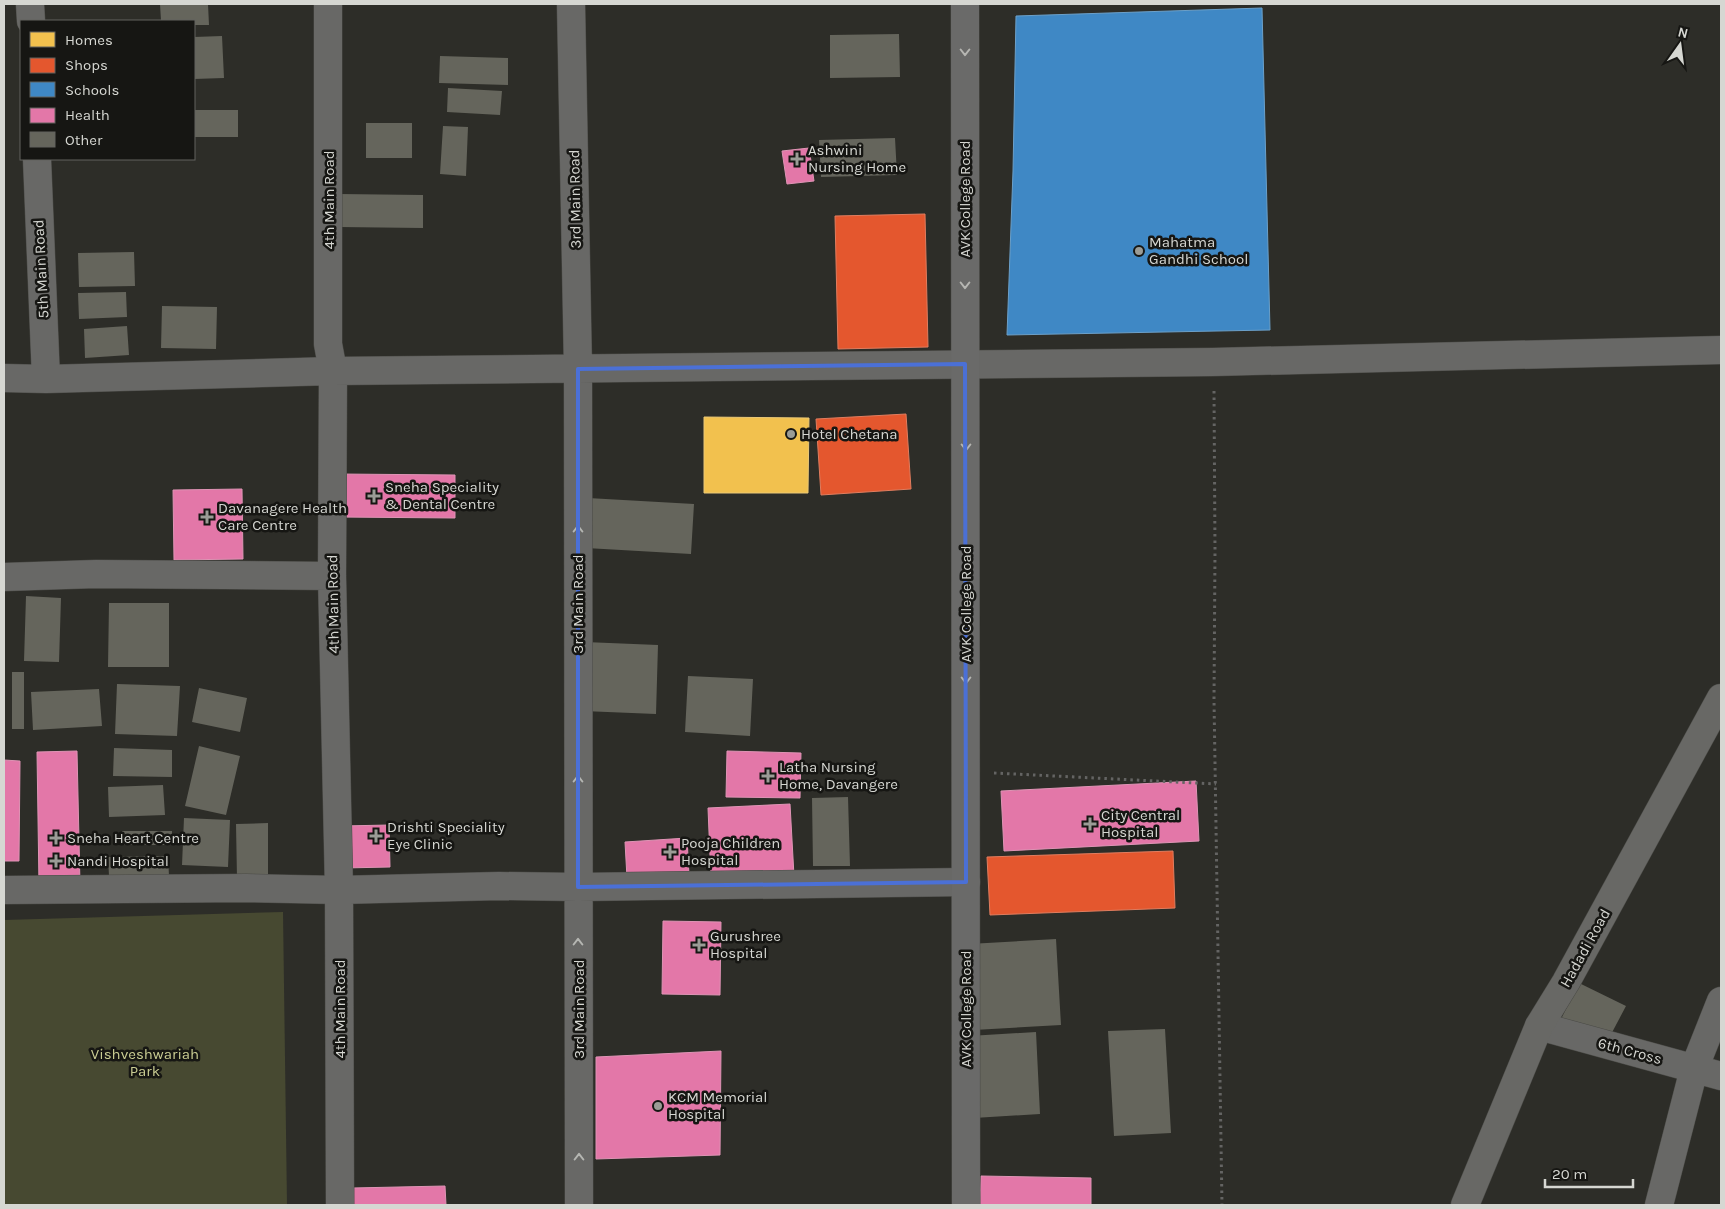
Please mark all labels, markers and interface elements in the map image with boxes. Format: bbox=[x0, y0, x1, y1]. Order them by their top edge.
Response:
legend bbox=[20, 20, 195, 160]
north arrow bbox=[1655, 20, 1705, 70]
text: N bbox=[1676, 23, 1690, 42]
text: Homes bbox=[65, 31, 113, 49]
one-way arrow bbox=[960, 49, 970, 57]
text: Shops bbox=[65, 56, 108, 74]
text: Schools bbox=[65, 81, 119, 99]
text: Health bbox=[65, 106, 110, 124]
text: Other bbox=[65, 131, 103, 149]
street label: AVK College Road bbox=[956, 140, 974, 258]
place label: Ashwini Nursing Home bbox=[808, 141, 906, 176]
street label: 3rd Main Road bbox=[565, 149, 585, 249]
street label: 4th Main Road bbox=[320, 150, 338, 250]
marker: Ashwini Nursing Home bbox=[790, 152, 804, 166]
street label: 5th Main Road bbox=[29, 219, 53, 319]
place label: Mahatma Gandhi School bbox=[1149, 233, 1248, 268]
marker: Mahatma Gandhi School bbox=[1133, 245, 1145, 257]
one-way arrow bbox=[960, 282, 970, 289]
place label: Hotel Chetana bbox=[801, 425, 898, 443]
marker: Hotel Chetana bbox=[785, 428, 797, 440]
one-way arrow bbox=[961, 444, 971, 452]
place label: Sneha Speciality & Dental Centre bbox=[385, 478, 499, 513]
marker: Sneha Speciality & Dental Centre bbox=[367, 489, 381, 503]
place label: Davanagere Health Care Centre bbox=[218, 499, 347, 534]
marker: Davanagere Health Care Centre bbox=[200, 510, 214, 524]
one-way arrow bbox=[573, 525, 583, 532]
street label: AVK College Road bbox=[957, 545, 975, 663]
street label: 4th Main Road bbox=[323, 554, 343, 654]
street label: 3rd Main Road bbox=[569, 554, 587, 654]
one-way arrow bbox=[961, 676, 971, 684]
place label: Latha Nursing Home, Davangere bbox=[779, 758, 898, 793]
marker: Latha Nursing Home, Davangere bbox=[761, 769, 775, 783]
one-way arrow bbox=[573, 775, 583, 782]
place label: City Central Hospital bbox=[1101, 806, 1180, 841]
marker: City Central Hospital bbox=[1083, 817, 1097, 831]
place label: Drishti Speciality Eye Clinic bbox=[387, 818, 505, 853]
place label: Sneha Heart Centre bbox=[67, 829, 199, 847]
marker: Drishti Speciality Eye Clinic bbox=[369, 829, 383, 843]
marker: Sneha Heart Centre bbox=[49, 831, 63, 845]
place label: Pooja Children Hospital bbox=[681, 834, 780, 869]
marker: Pooja Children Hospital bbox=[663, 845, 677, 859]
place label: Nandi Hospital bbox=[67, 852, 169, 870]
marker: Nandi Hospital bbox=[49, 854, 63, 868]
street label: Hadadi Road bbox=[1556, 906, 1614, 990]
place label: Gurushree Hospital bbox=[710, 927, 781, 962]
one-way arrow bbox=[573, 937, 583, 945]
marker: Gurushree Hospital bbox=[692, 938, 706, 952]
street label: AVK College Road bbox=[957, 950, 975, 1068]
street label: 4th Main Road bbox=[331, 959, 349, 1059]
street label: 3rd Main Road bbox=[570, 959, 588, 1059]
street label: 6th Cross bbox=[1596, 1034, 1664, 1068]
park label: Vishveshwariah Park bbox=[91, 1045, 199, 1080]
place label: KCM Memorial Hospital bbox=[668, 1088, 768, 1123]
marker: KCM Memorial Hospital bbox=[652, 1100, 664, 1112]
one-way arrow bbox=[574, 1152, 584, 1160]
scale bar bbox=[1545, 1156, 1632, 1188]
text: 20 m bbox=[1552, 1165, 1587, 1183]

